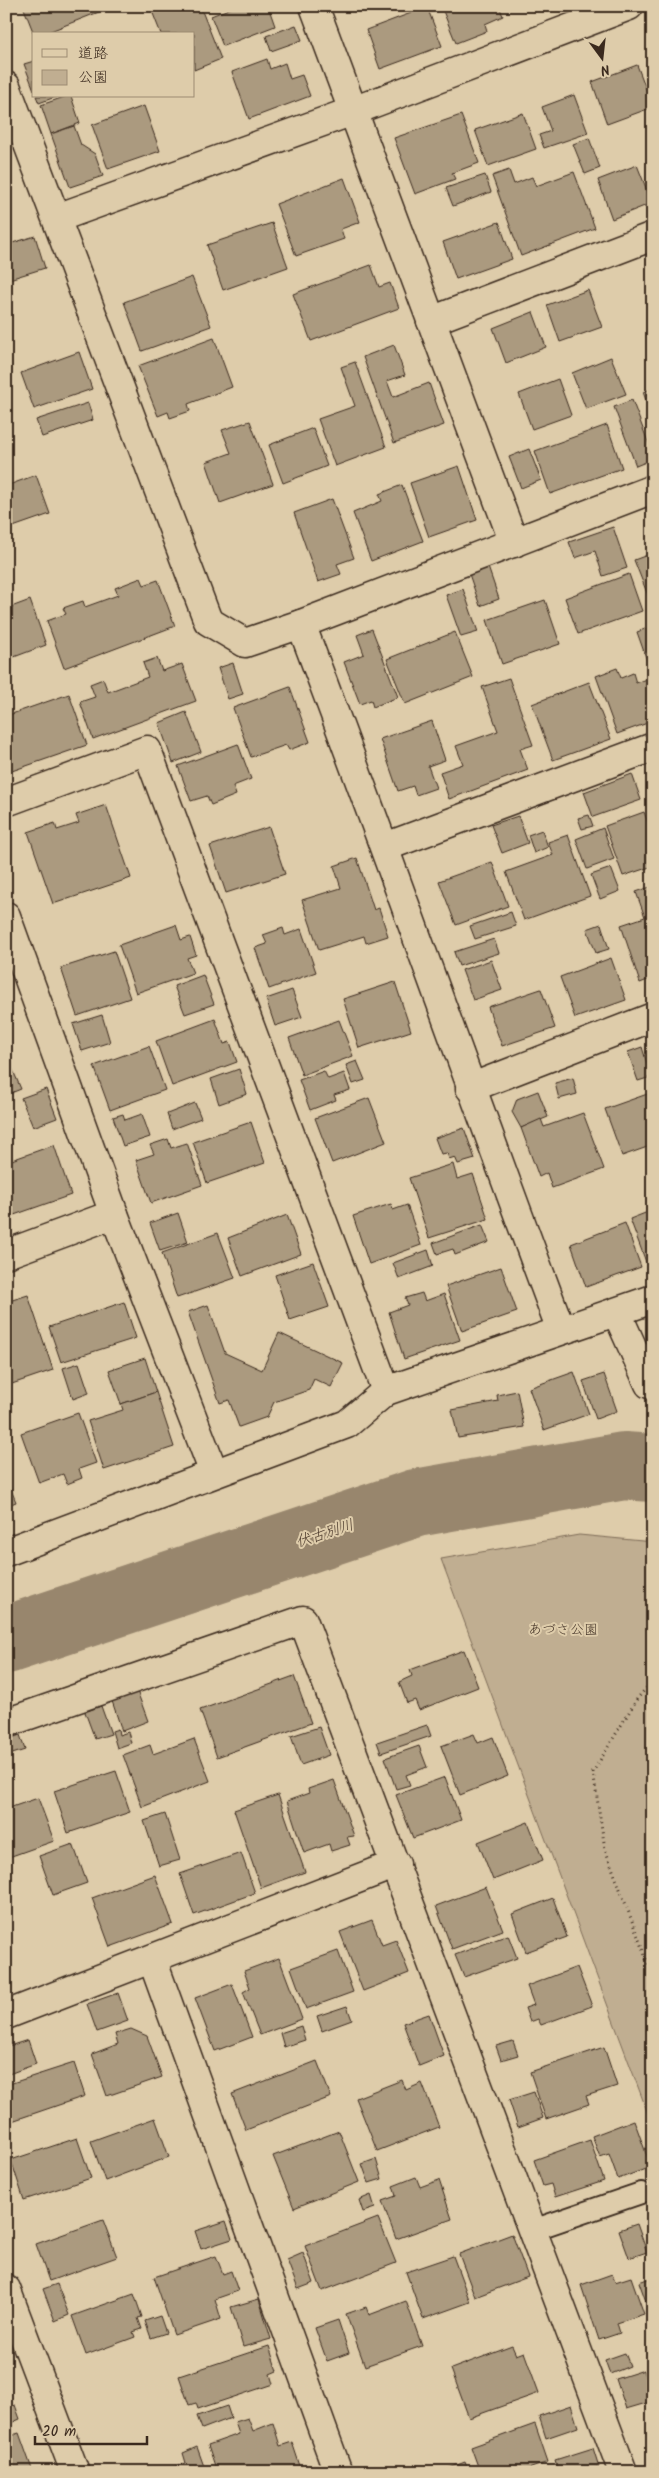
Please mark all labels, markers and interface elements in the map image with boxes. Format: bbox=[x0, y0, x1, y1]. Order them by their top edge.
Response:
legend bbox=[32, 32, 195, 98]
north arrow bbox=[576, 32, 626, 82]
text: 道路 bbox=[78, 42, 108, 66]
text: N bbox=[598, 58, 612, 81]
text: 公園 bbox=[78, 66, 108, 90]
water label: 伏古別川 bbox=[293, 1513, 357, 1555]
park label: あづさ公園 bbox=[528, 1619, 598, 1641]
scale bar bbox=[35, 2413, 148, 2445]
text: 20 m bbox=[42, 2420, 76, 2444]

